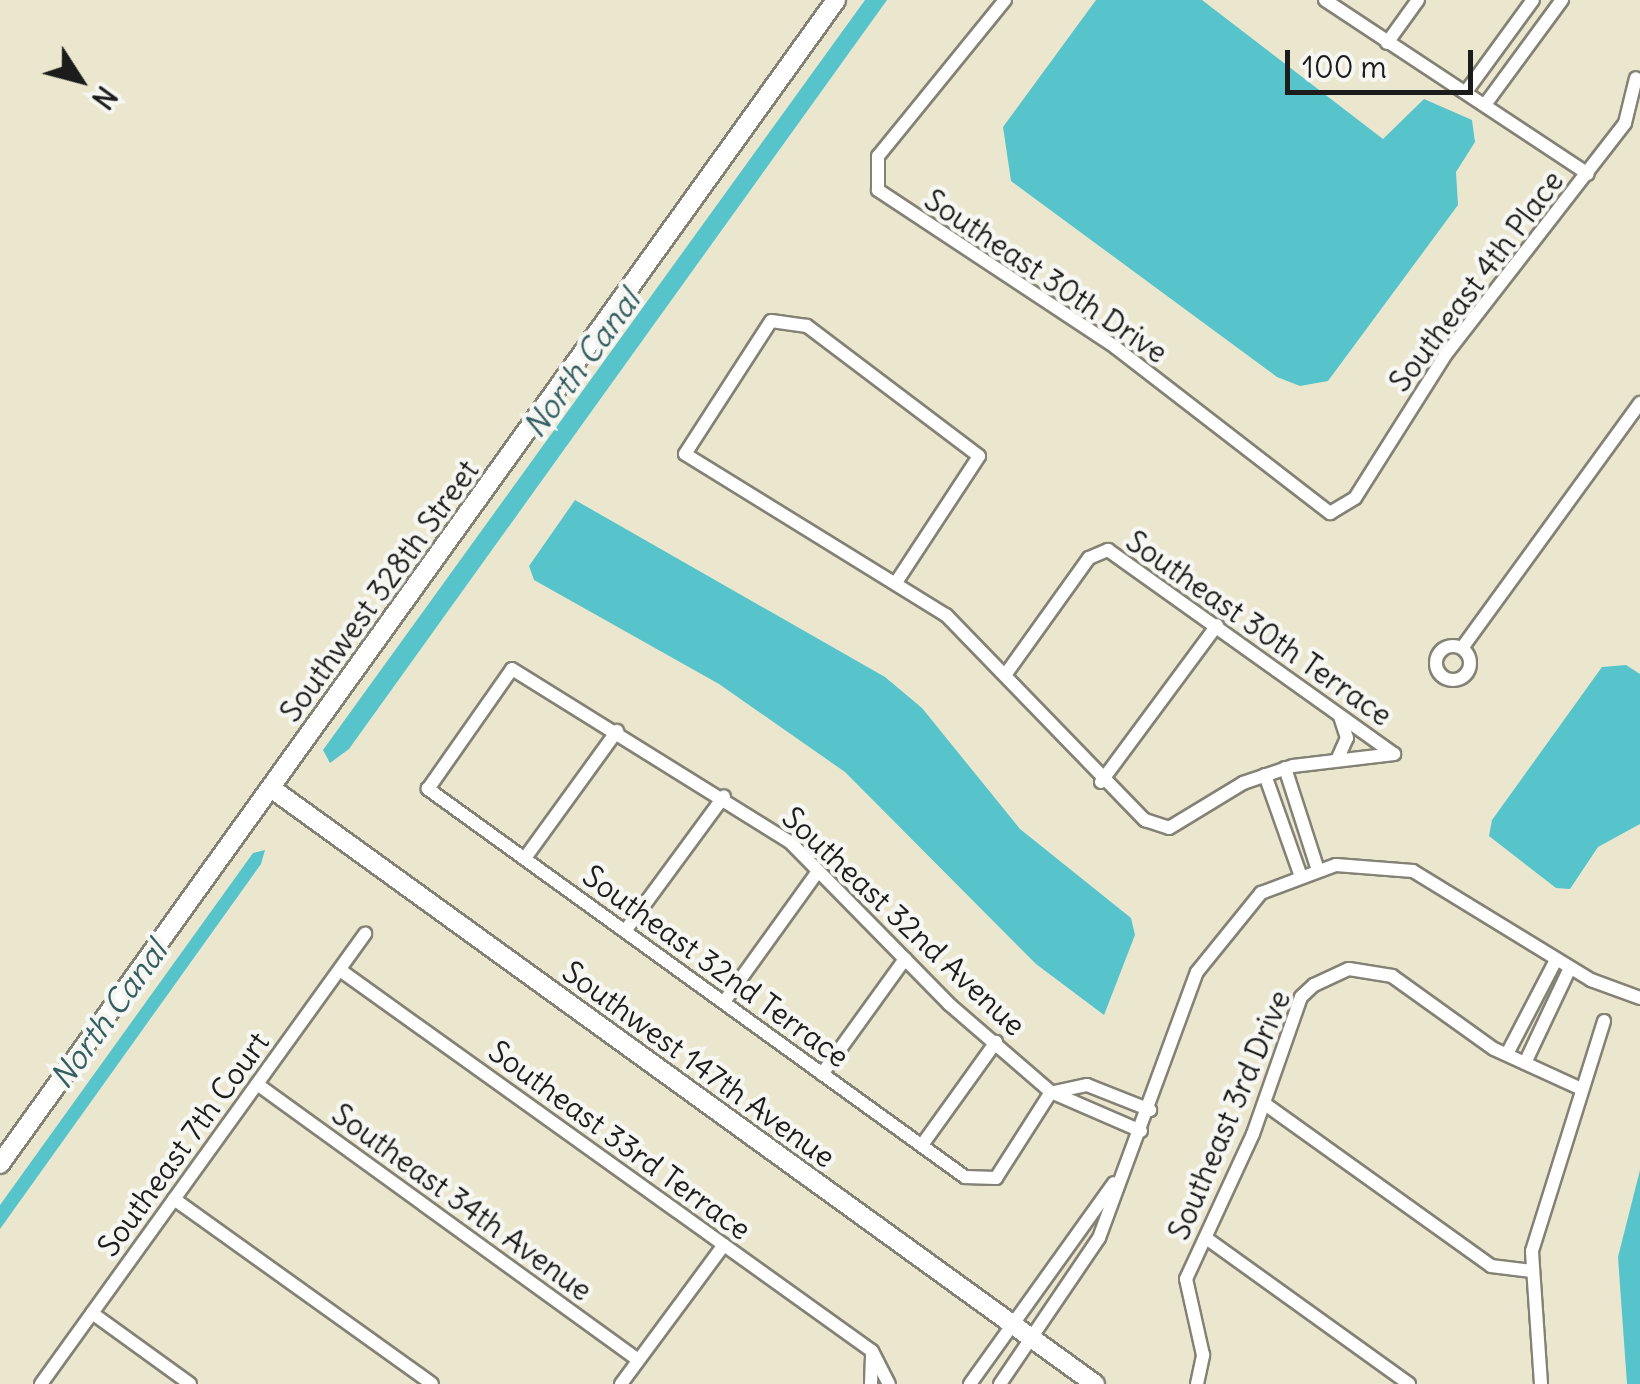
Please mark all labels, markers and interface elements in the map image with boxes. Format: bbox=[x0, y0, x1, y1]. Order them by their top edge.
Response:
north arrow bbox=[30, 30, 130, 130]
scale bar bbox=[1290, 30, 1478, 92]
text: 100 m bbox=[1302, 48, 1387, 86]
text: N bbox=[84, 79, 125, 116]
street label: Southeast 4th Place bbox=[1381, 163, 1571, 399]
street label: Southeast 30th Drive bbox=[918, 181, 1174, 371]
water label: North Canal bbox=[516, 283, 648, 445]
street label: Southwest 328th Street bbox=[272, 453, 486, 729]
street label: Southeast 30th Terrace bbox=[1119, 523, 1399, 733]
street label: Southeast 32nd Avenue bbox=[775, 799, 1033, 1043]
street label: Southeast 32nd Terrace bbox=[576, 857, 856, 1075]
water label: North Canal bbox=[43, 934, 175, 1096]
street label: Southwest 147th Avenue bbox=[556, 953, 842, 1175]
street label: Southeast 3rd Drive bbox=[1160, 985, 1298, 1245]
street label: Southeast 7th Court bbox=[90, 1025, 276, 1263]
street label: Southeast 33rd Terrace bbox=[482, 1033, 758, 1247]
street label: Southeast 34th Avenue bbox=[325, 1096, 599, 1308]

